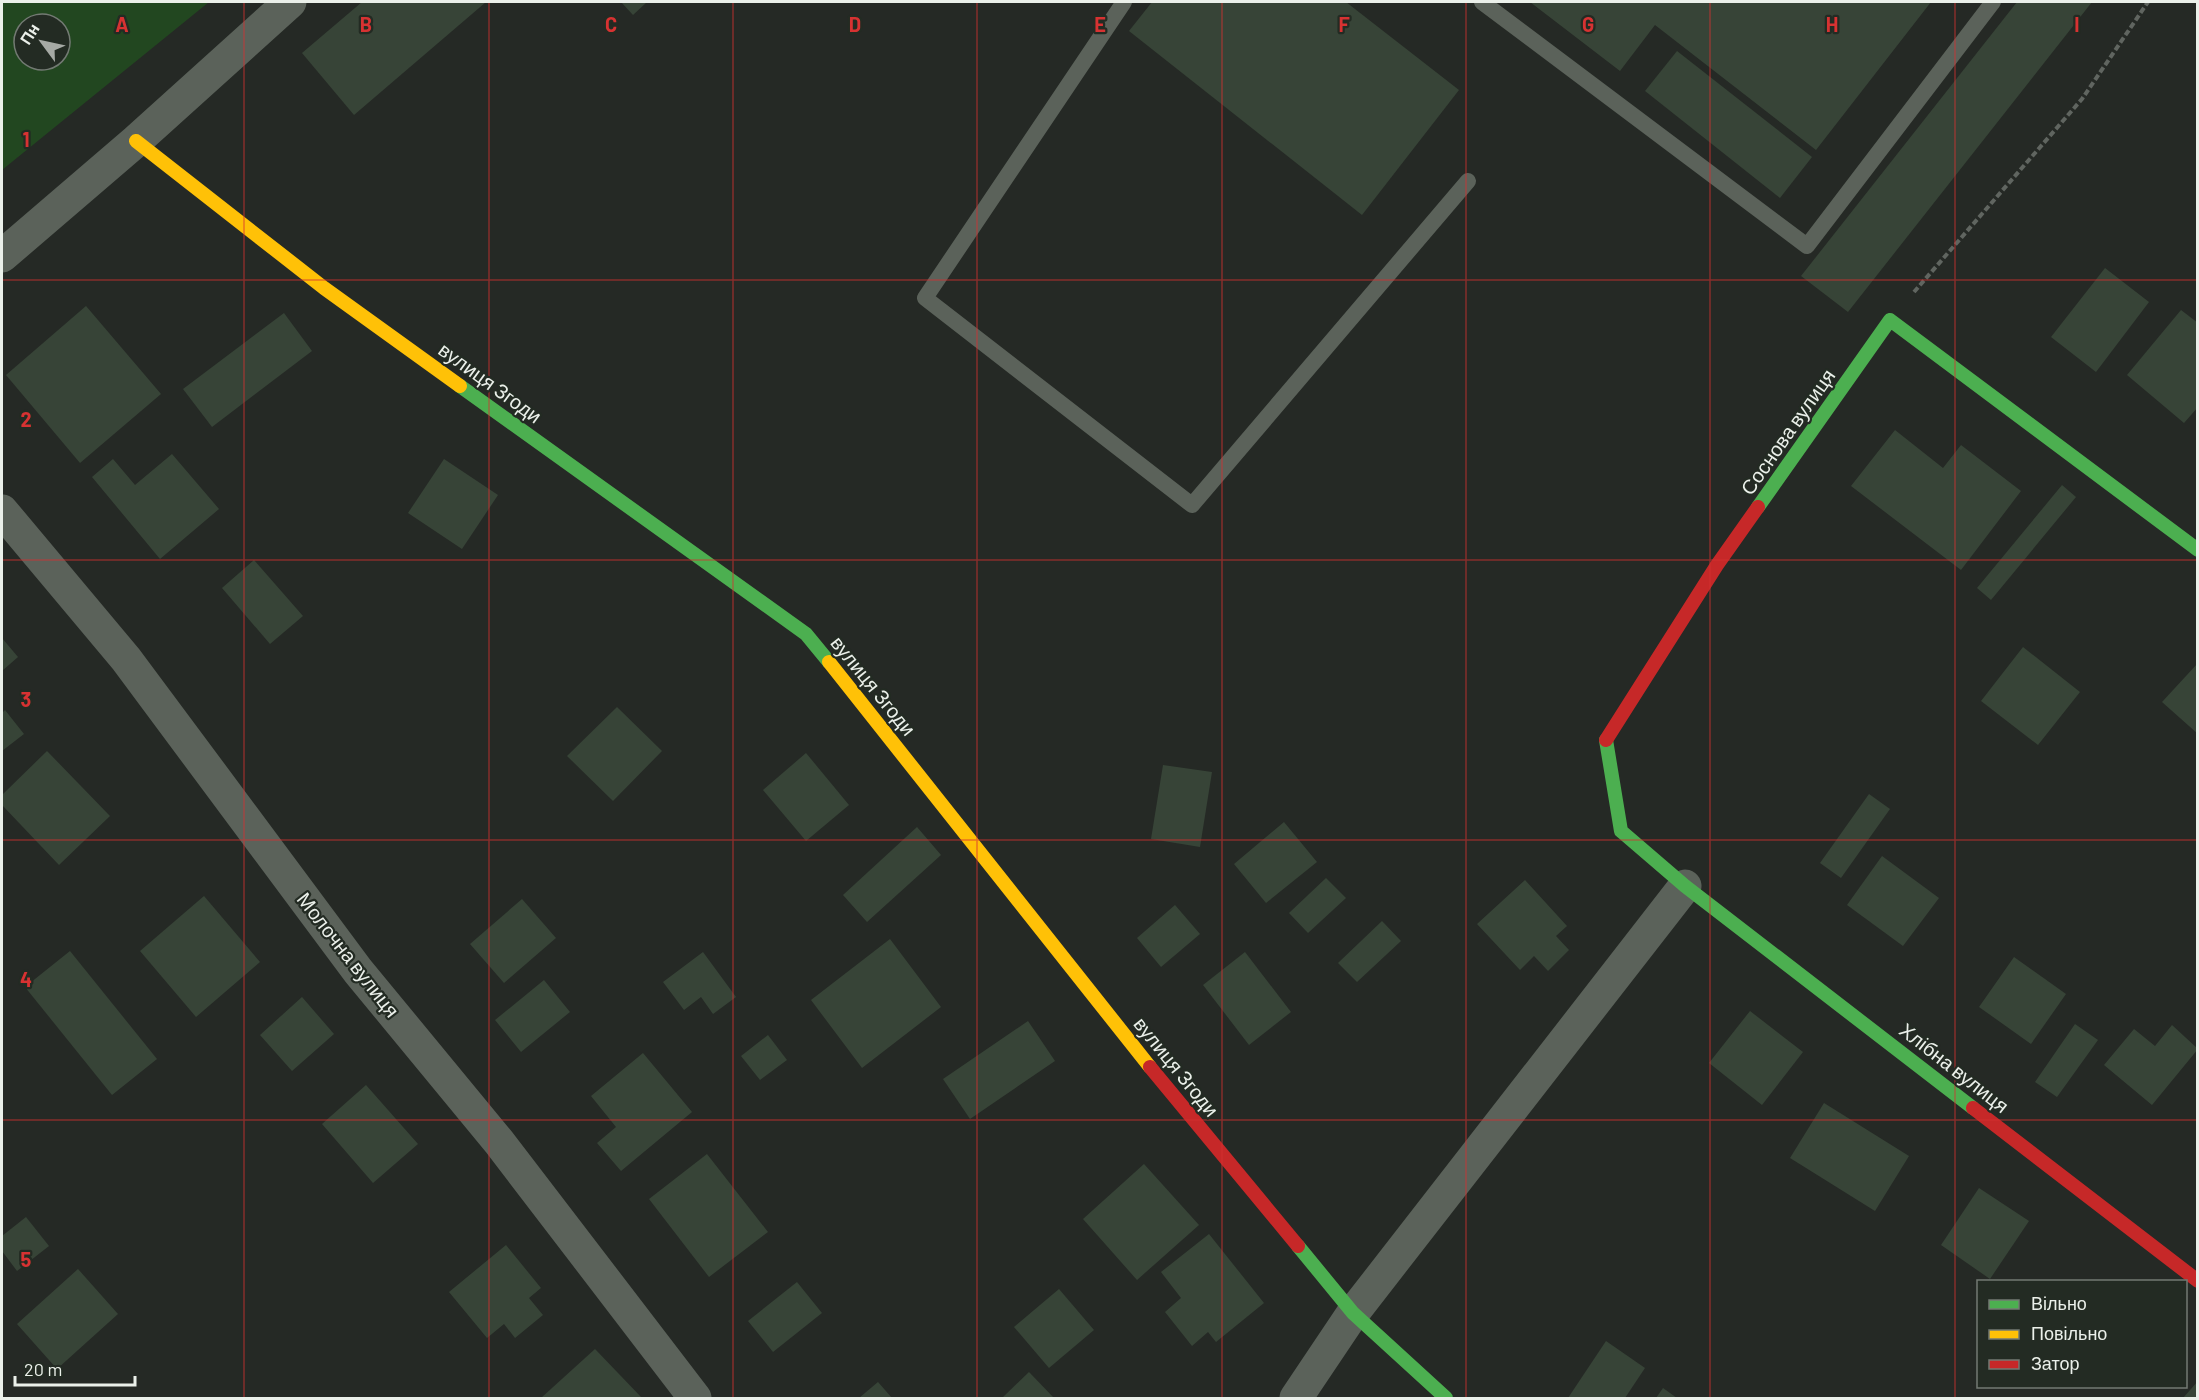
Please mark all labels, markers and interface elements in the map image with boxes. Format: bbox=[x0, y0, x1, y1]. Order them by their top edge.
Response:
north arrow bbox=[12, 12, 72, 72]
text: A bbox=[115, 12, 129, 36]
text: B bbox=[360, 12, 372, 36]
text: C bbox=[605, 12, 617, 36]
text: D bbox=[849, 12, 861, 36]
text: E bbox=[1094, 12, 1106, 36]
text: F bbox=[1338, 12, 1350, 36]
text: G bbox=[1582, 12, 1594, 36]
text: H bbox=[1826, 12, 1838, 36]
text: I bbox=[2074, 12, 2080, 36]
text: Пн bbox=[15, 20, 43, 48]
text: 1 bbox=[22, 127, 30, 151]
street label: вулиця Згоди bbox=[434, 337, 547, 428]
street label: Соснова вулиця bbox=[1735, 364, 1839, 499]
text: 2 bbox=[20, 407, 32, 431]
street label: вулиця Згоди bbox=[826, 631, 921, 740]
text: 3 bbox=[21, 687, 31, 711]
street label: Молочна вулиця bbox=[293, 887, 405, 1022]
text: 4 bbox=[20, 967, 32, 991]
street label: вулиця Згоди bbox=[1129, 1012, 1224, 1121]
street label: Хлібна вулиця bbox=[1895, 1017, 2014, 1117]
text: 5 bbox=[21, 1247, 32, 1271]
legend bbox=[1977, 1280, 2187, 1388]
text: Вільно bbox=[2031, 1292, 2087, 1314]
text: Повільно bbox=[2031, 1322, 2107, 1344]
scale bar bbox=[15, 1349, 135, 1387]
text: Затор bbox=[2031, 1352, 2080, 1374]
text: 20 m bbox=[24, 1358, 62, 1380]

